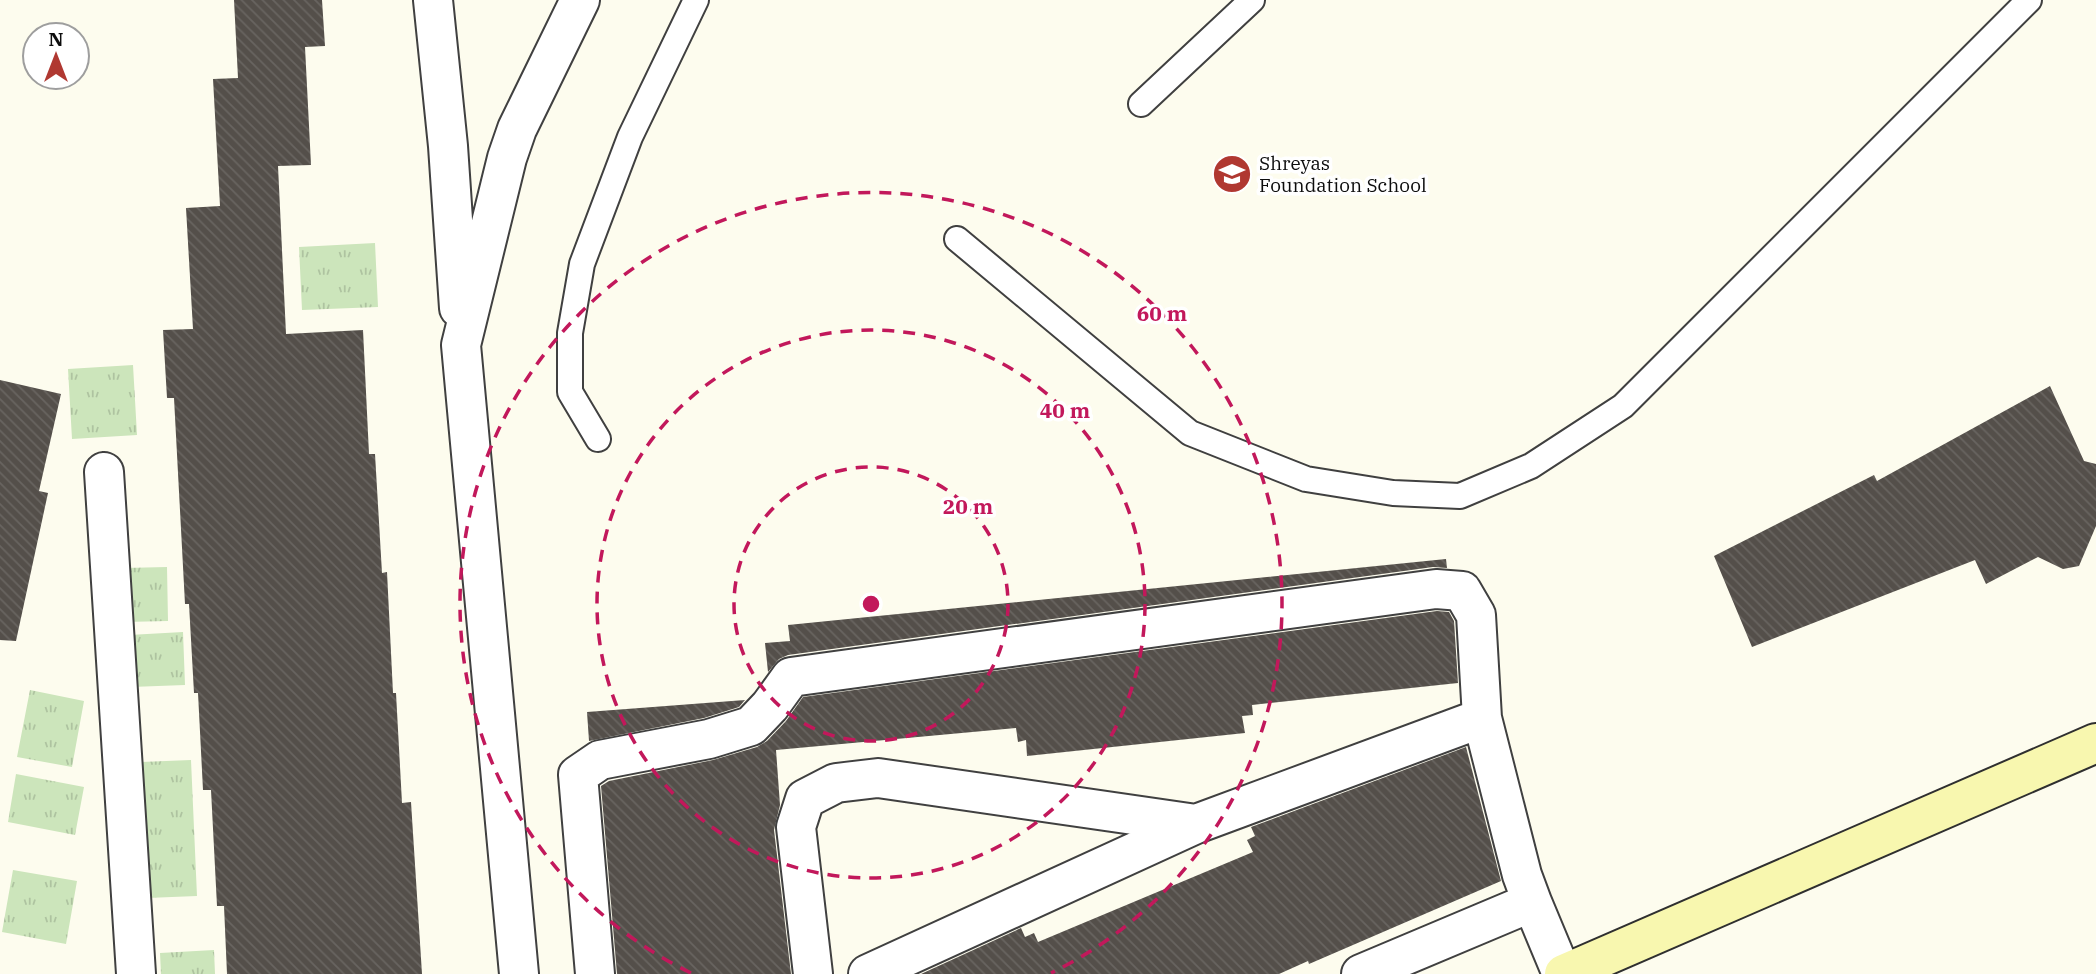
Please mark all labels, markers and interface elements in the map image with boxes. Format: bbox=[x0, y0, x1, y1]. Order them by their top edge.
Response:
north arrow bbox=[21, 21, 91, 91]
text: N bbox=[48, 27, 64, 51]
place label: Shreyas Foundation School bbox=[1259, 151, 1427, 197]
school or university icon: Shreyas Foundation School bbox=[1211, 153, 1253, 195]
text: 60 m bbox=[1137, 299, 1187, 327]
text: 40 m bbox=[1040, 396, 1090, 424]
text: 20 m bbox=[943, 492, 993, 520]
centre of rings bbox=[859, 592, 883, 616]

